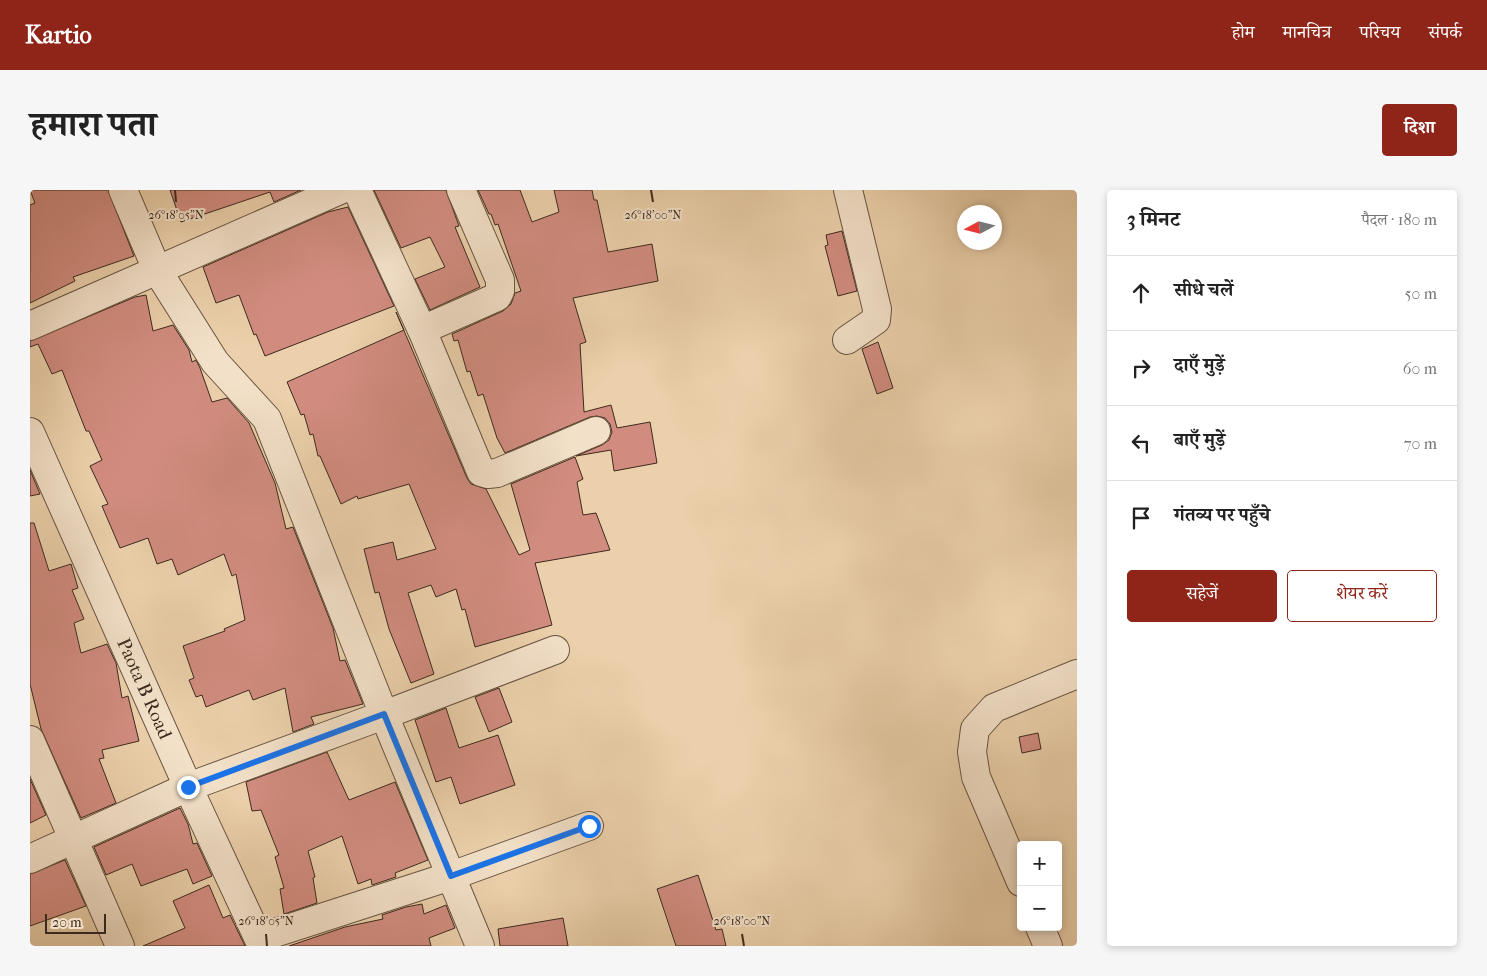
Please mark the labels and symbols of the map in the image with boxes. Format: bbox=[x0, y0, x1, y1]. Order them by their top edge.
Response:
north arrow bbox=[957, 205, 1002, 250]
text: 26°18'05"N bbox=[148, 208, 204, 222]
text: 26°18'00"N bbox=[625, 208, 681, 222]
street label: Paota B Road bbox=[112, 635, 177, 743]
route end bbox=[177, 776, 200, 799]
route start bbox=[578, 815, 601, 838]
scale bar bbox=[45, 911, 106, 934]
text: 26°18'05"N bbox=[238, 914, 294, 928]
text: 26°18'00"N bbox=[714, 914, 770, 928]

